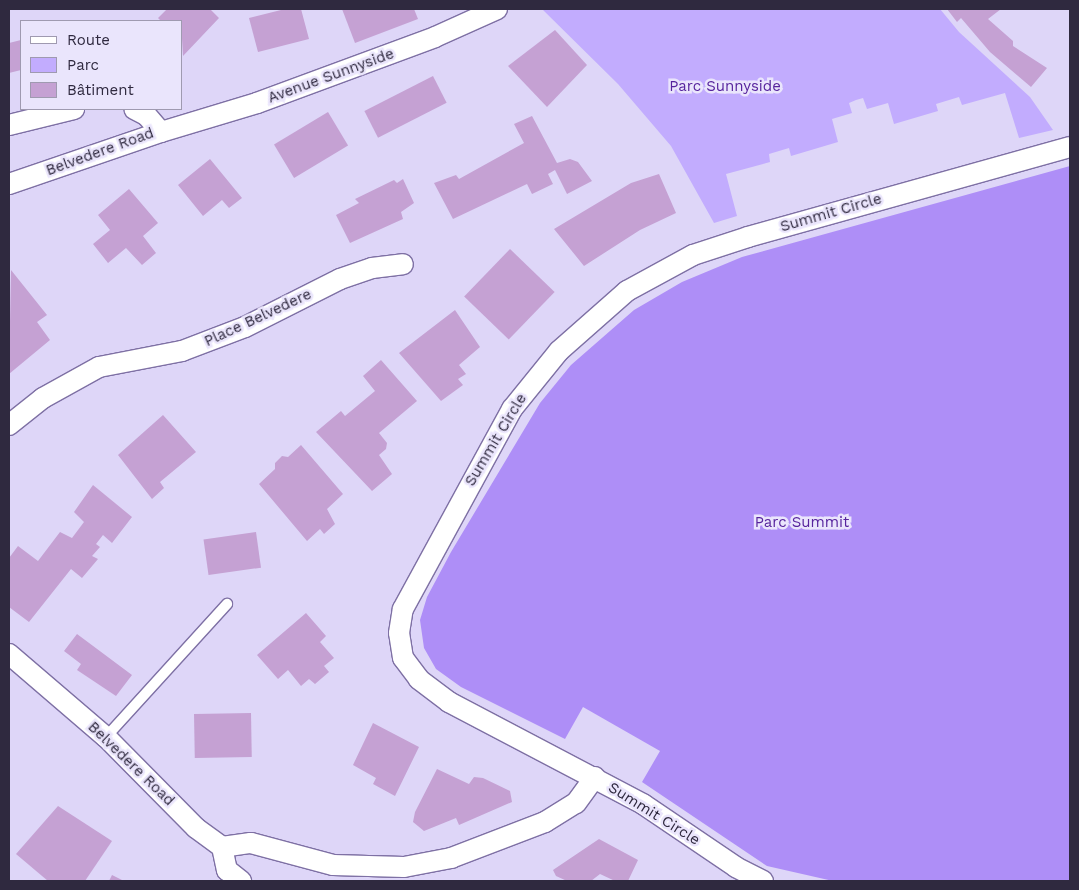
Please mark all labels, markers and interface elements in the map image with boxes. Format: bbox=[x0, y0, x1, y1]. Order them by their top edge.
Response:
legend bbox=[20, 20, 182, 110]
text: Route bbox=[67, 31, 110, 49]
street label: Avenue Sunnyside bbox=[266, 45, 396, 107]
text: Parc bbox=[67, 56, 99, 74]
park label: Parc Sunnyside bbox=[669, 78, 781, 96]
text: Bâtiment bbox=[67, 81, 134, 99]
street label: Belvedere Road bbox=[44, 124, 156, 180]
street label: Summit Circle bbox=[778, 190, 884, 236]
street label: Place Belvedere bbox=[202, 285, 314, 351]
street label: Summit Circle bbox=[461, 391, 531, 489]
park label: Parc Summit bbox=[755, 514, 849, 532]
street label: Belvedere Road bbox=[84, 718, 178, 810]
street label: Summit Circle bbox=[605, 779, 703, 849]

